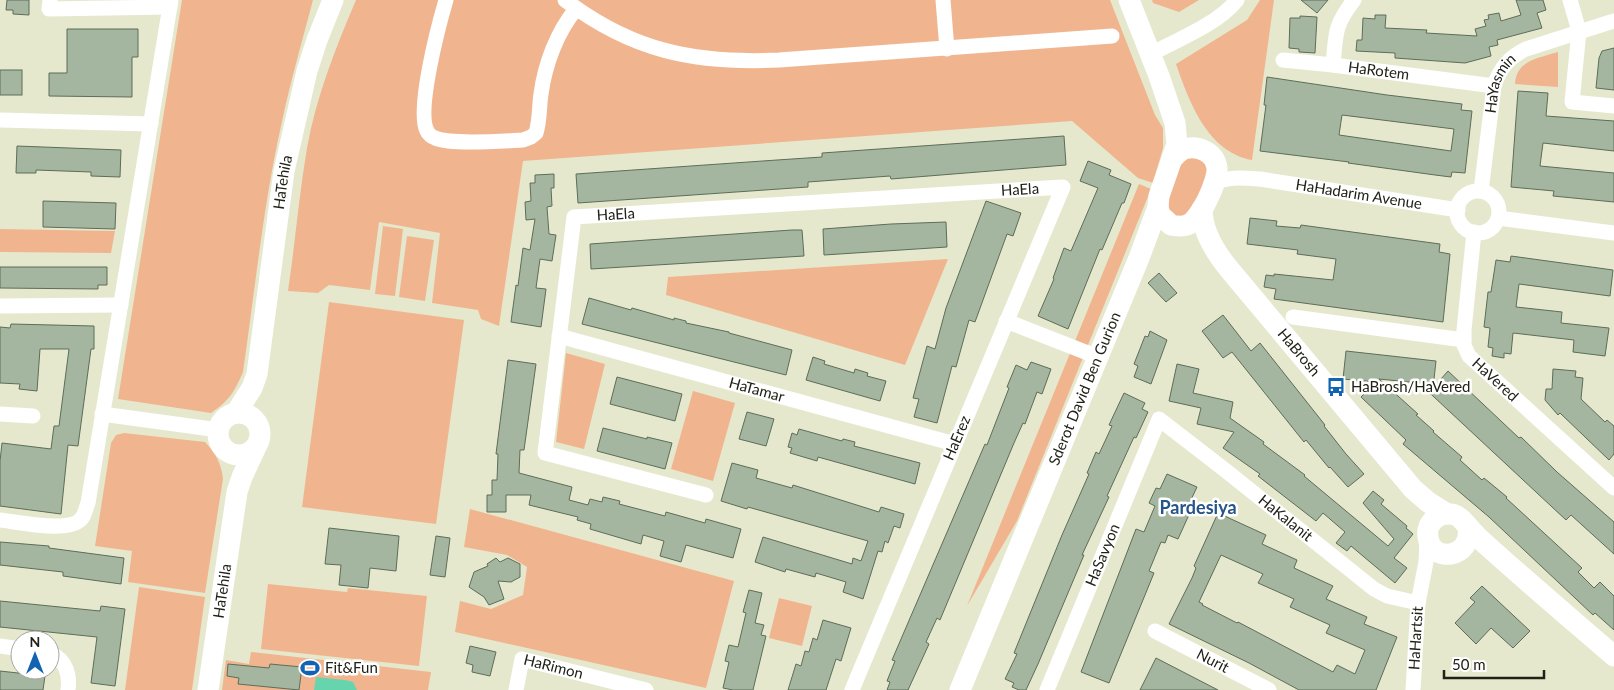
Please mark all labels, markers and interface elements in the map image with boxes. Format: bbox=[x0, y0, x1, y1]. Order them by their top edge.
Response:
street label: HaYasmin bbox=[1481, 49, 1519, 114]
street label: HaRotem bbox=[1347, 57, 1410, 83]
street label: HaTehila bbox=[269, 153, 295, 210]
street label: HaHadarim Avenue bbox=[1295, 175, 1424, 212]
street label: HaEla bbox=[1000, 178, 1040, 199]
street label: HaEla bbox=[596, 203, 635, 224]
street label: Sderot David Ben Gurion bbox=[1044, 309, 1124, 468]
street label: HaBrosh bbox=[1275, 324, 1325, 379]
street label: HaVered bbox=[1469, 354, 1523, 405]
street label: HaTamar bbox=[727, 373, 787, 405]
bus stop icon: HaBrosh/HaVered bbox=[1325, 376, 1347, 398]
place label: HaBrosh/HaVered bbox=[1351, 377, 1471, 395]
street label: HaErez bbox=[939, 412, 974, 463]
street label: HaKalanit bbox=[1255, 490, 1317, 545]
district label: Pardesiya bbox=[1159, 496, 1237, 518]
street label: HaSavyon bbox=[1081, 521, 1123, 589]
street label: HaTehila bbox=[209, 562, 234, 619]
street label: HaHartsit bbox=[1404, 605, 1426, 670]
north arrow bbox=[10, 630, 60, 680]
text: N bbox=[30, 633, 40, 650]
street label: Nurit bbox=[1194, 644, 1233, 676]
scale bar bbox=[1444, 648, 1544, 680]
street label: HaRimon bbox=[522, 650, 585, 682]
text: 50 m bbox=[1452, 655, 1486, 673]
sports icon: Fit&Fun bbox=[299, 657, 321, 679]
place label: Fit&Fun bbox=[325, 658, 378, 676]

